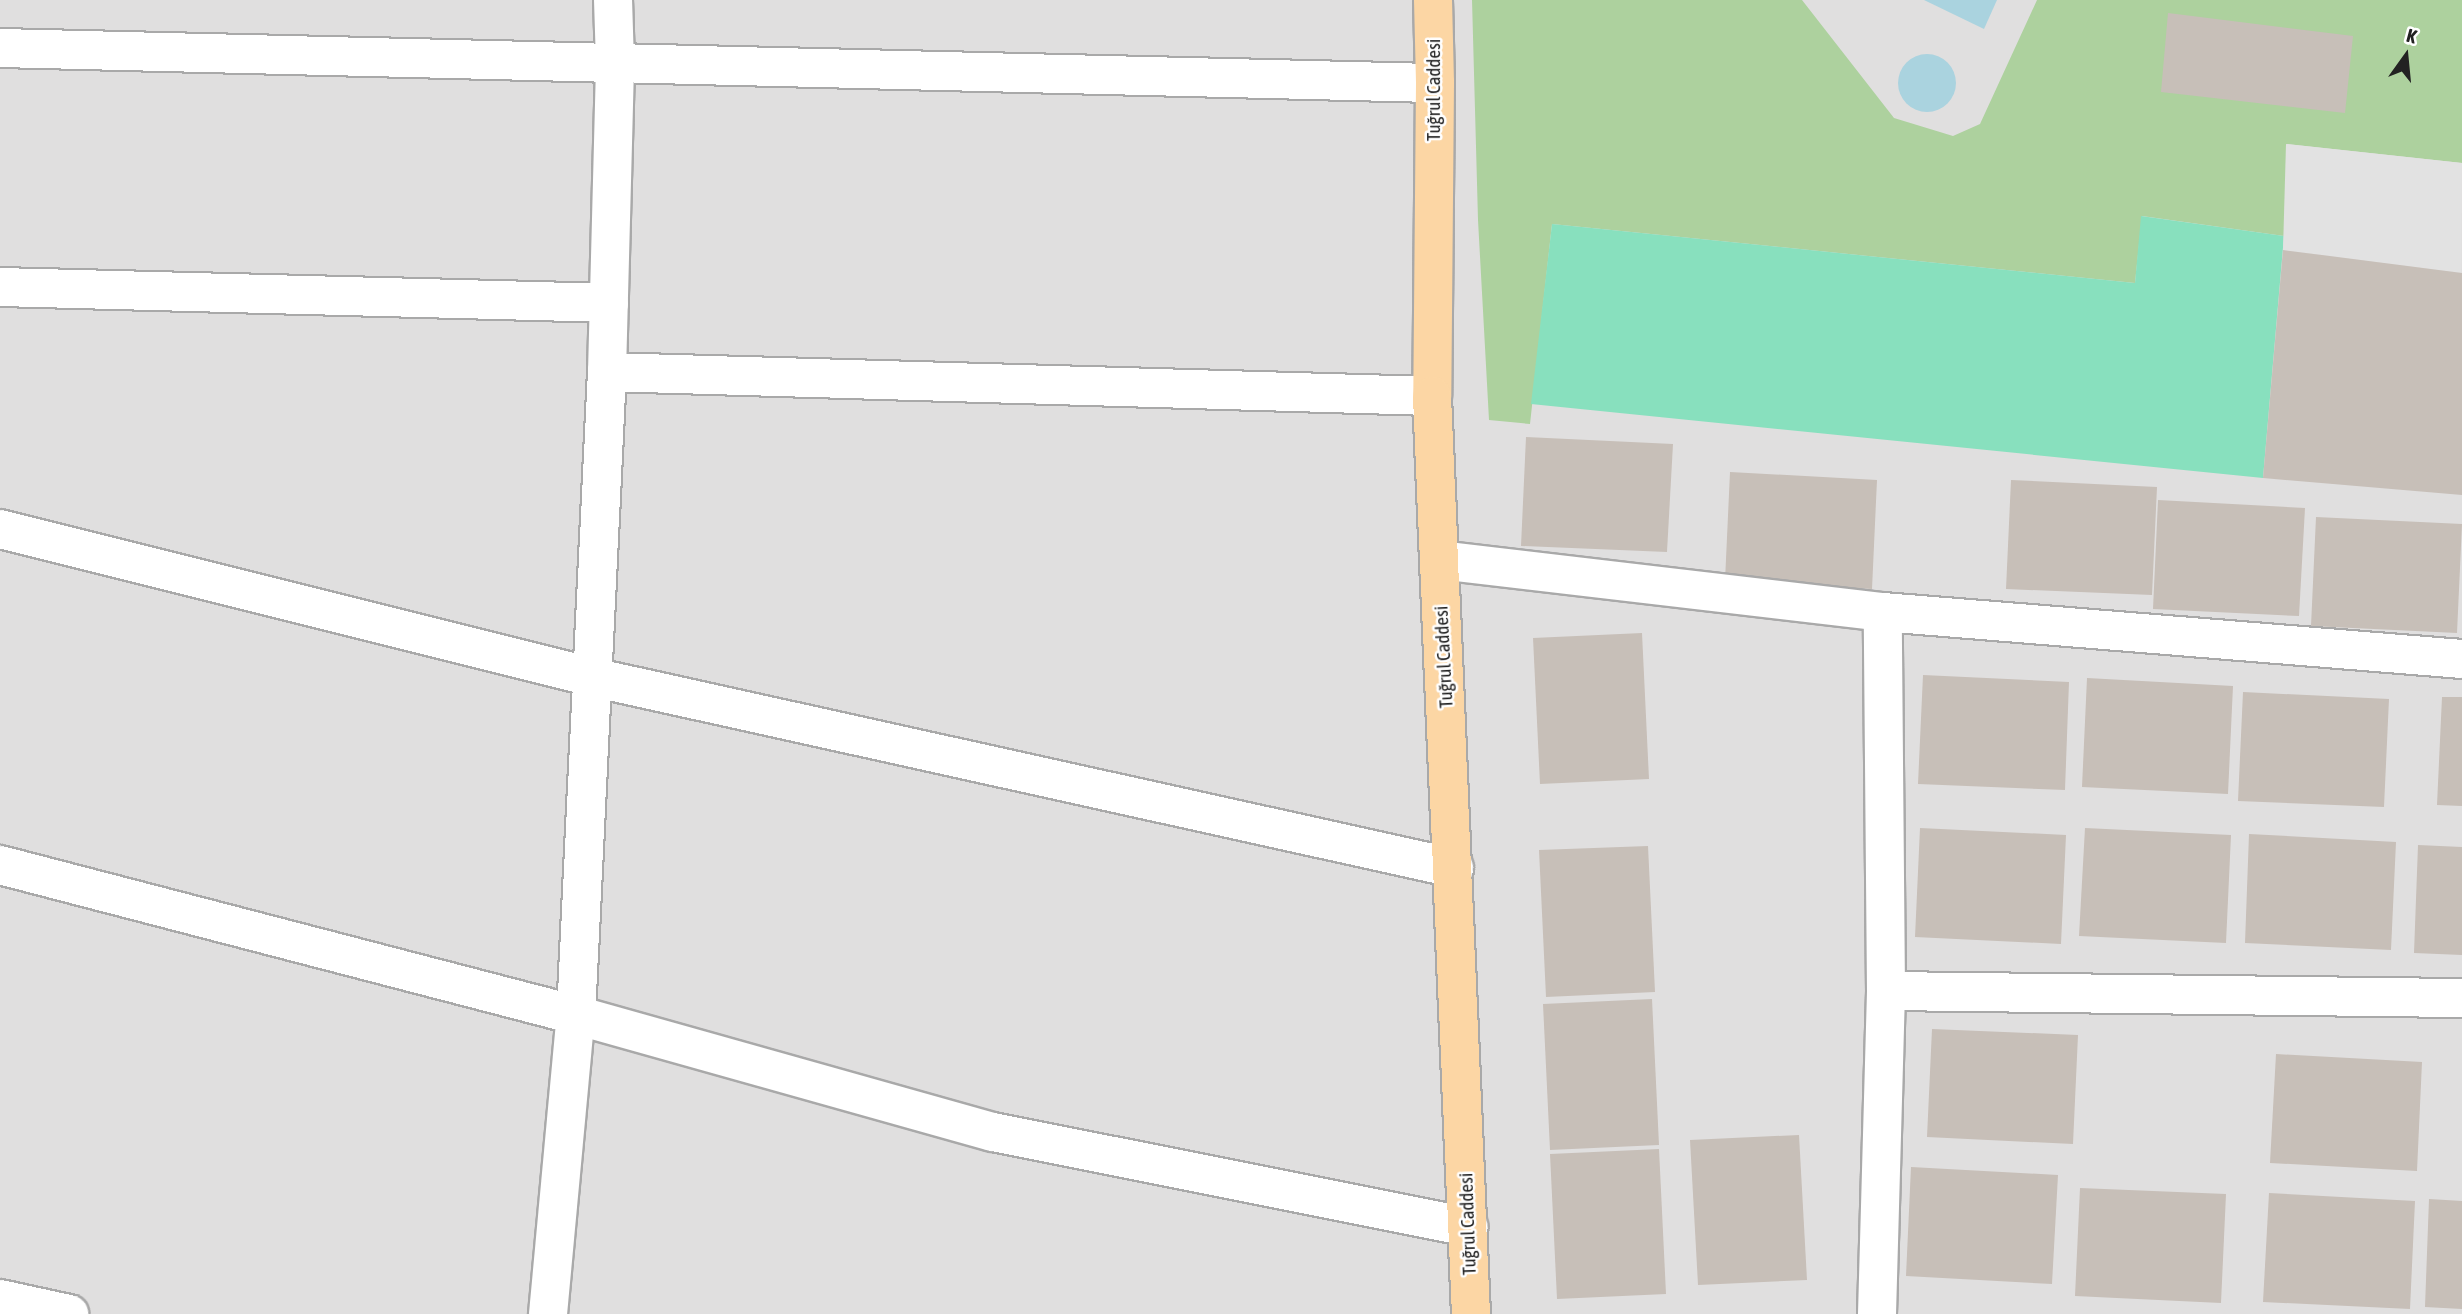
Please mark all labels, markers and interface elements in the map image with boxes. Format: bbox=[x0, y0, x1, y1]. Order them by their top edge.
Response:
north arrow bbox=[2371, 21, 2441, 91]
text: K bbox=[2404, 24, 2419, 48]
street label: Tuğrul Caddesi bbox=[1423, 39, 1445, 141]
street label: Tuğrul Caddesi bbox=[1430, 605, 1458, 709]
street label: Tuğrul Caddesi bbox=[1455, 1173, 1481, 1275]

